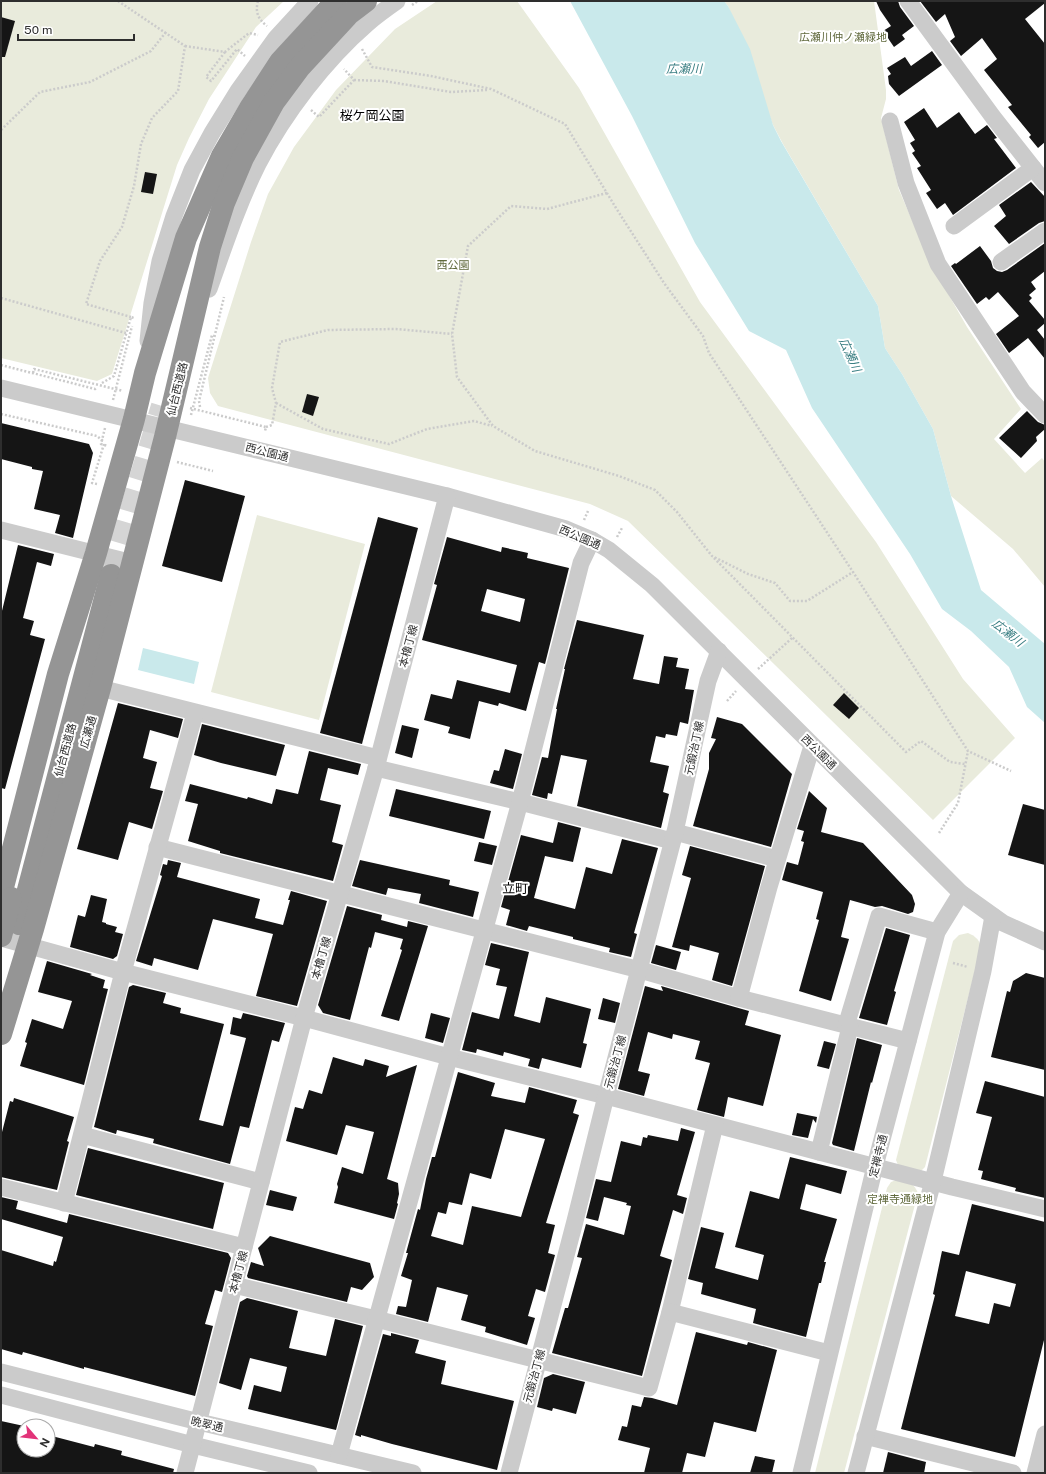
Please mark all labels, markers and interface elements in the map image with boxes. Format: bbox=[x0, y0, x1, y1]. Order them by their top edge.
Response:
scale bar bbox=[18, 16, 134, 42]
text: 50 m bbox=[24, 23, 52, 37]
park label: 広瀬川仲ノ瀬緑地 bbox=[799, 31, 887, 43]
water label: 広瀬川 bbox=[666, 62, 704, 76]
district label: 桜ケ岡公園 bbox=[339, 108, 405, 123]
park label: 西公園 bbox=[437, 259, 470, 271]
water label: 広瀬川 bbox=[836, 336, 865, 376]
street label: 仙台西道路 bbox=[165, 361, 189, 417]
street label: 西公園通 bbox=[244, 441, 290, 463]
street label: 西公園通 bbox=[557, 523, 603, 551]
water label: 広瀬川 bbox=[990, 616, 1028, 651]
street label: 本櫓丁線 bbox=[397, 623, 419, 669]
street label: 広瀬通 bbox=[78, 714, 98, 750]
street label: 元鍛治丁線 bbox=[682, 720, 706, 776]
street label: 仙台西道路 bbox=[52, 722, 78, 778]
street label: 西公園通 bbox=[799, 732, 839, 772]
district label: 立町 bbox=[502, 881, 528, 896]
street label: 本櫓丁線 bbox=[309, 935, 333, 981]
street label: 元鍛治丁線 bbox=[602, 1034, 628, 1090]
street label: 定禅寺通 bbox=[867, 1133, 889, 1179]
park label: 定禅寺通緑地 bbox=[867, 1193, 933, 1205]
street label: 本櫓丁線 bbox=[227, 1249, 249, 1295]
street label: 元鍛治丁線 bbox=[521, 1348, 547, 1404]
street label: 晩翠通 bbox=[190, 1414, 224, 1434]
north arrow bbox=[16, 1418, 56, 1458]
text: N bbox=[38, 1436, 52, 1449]

